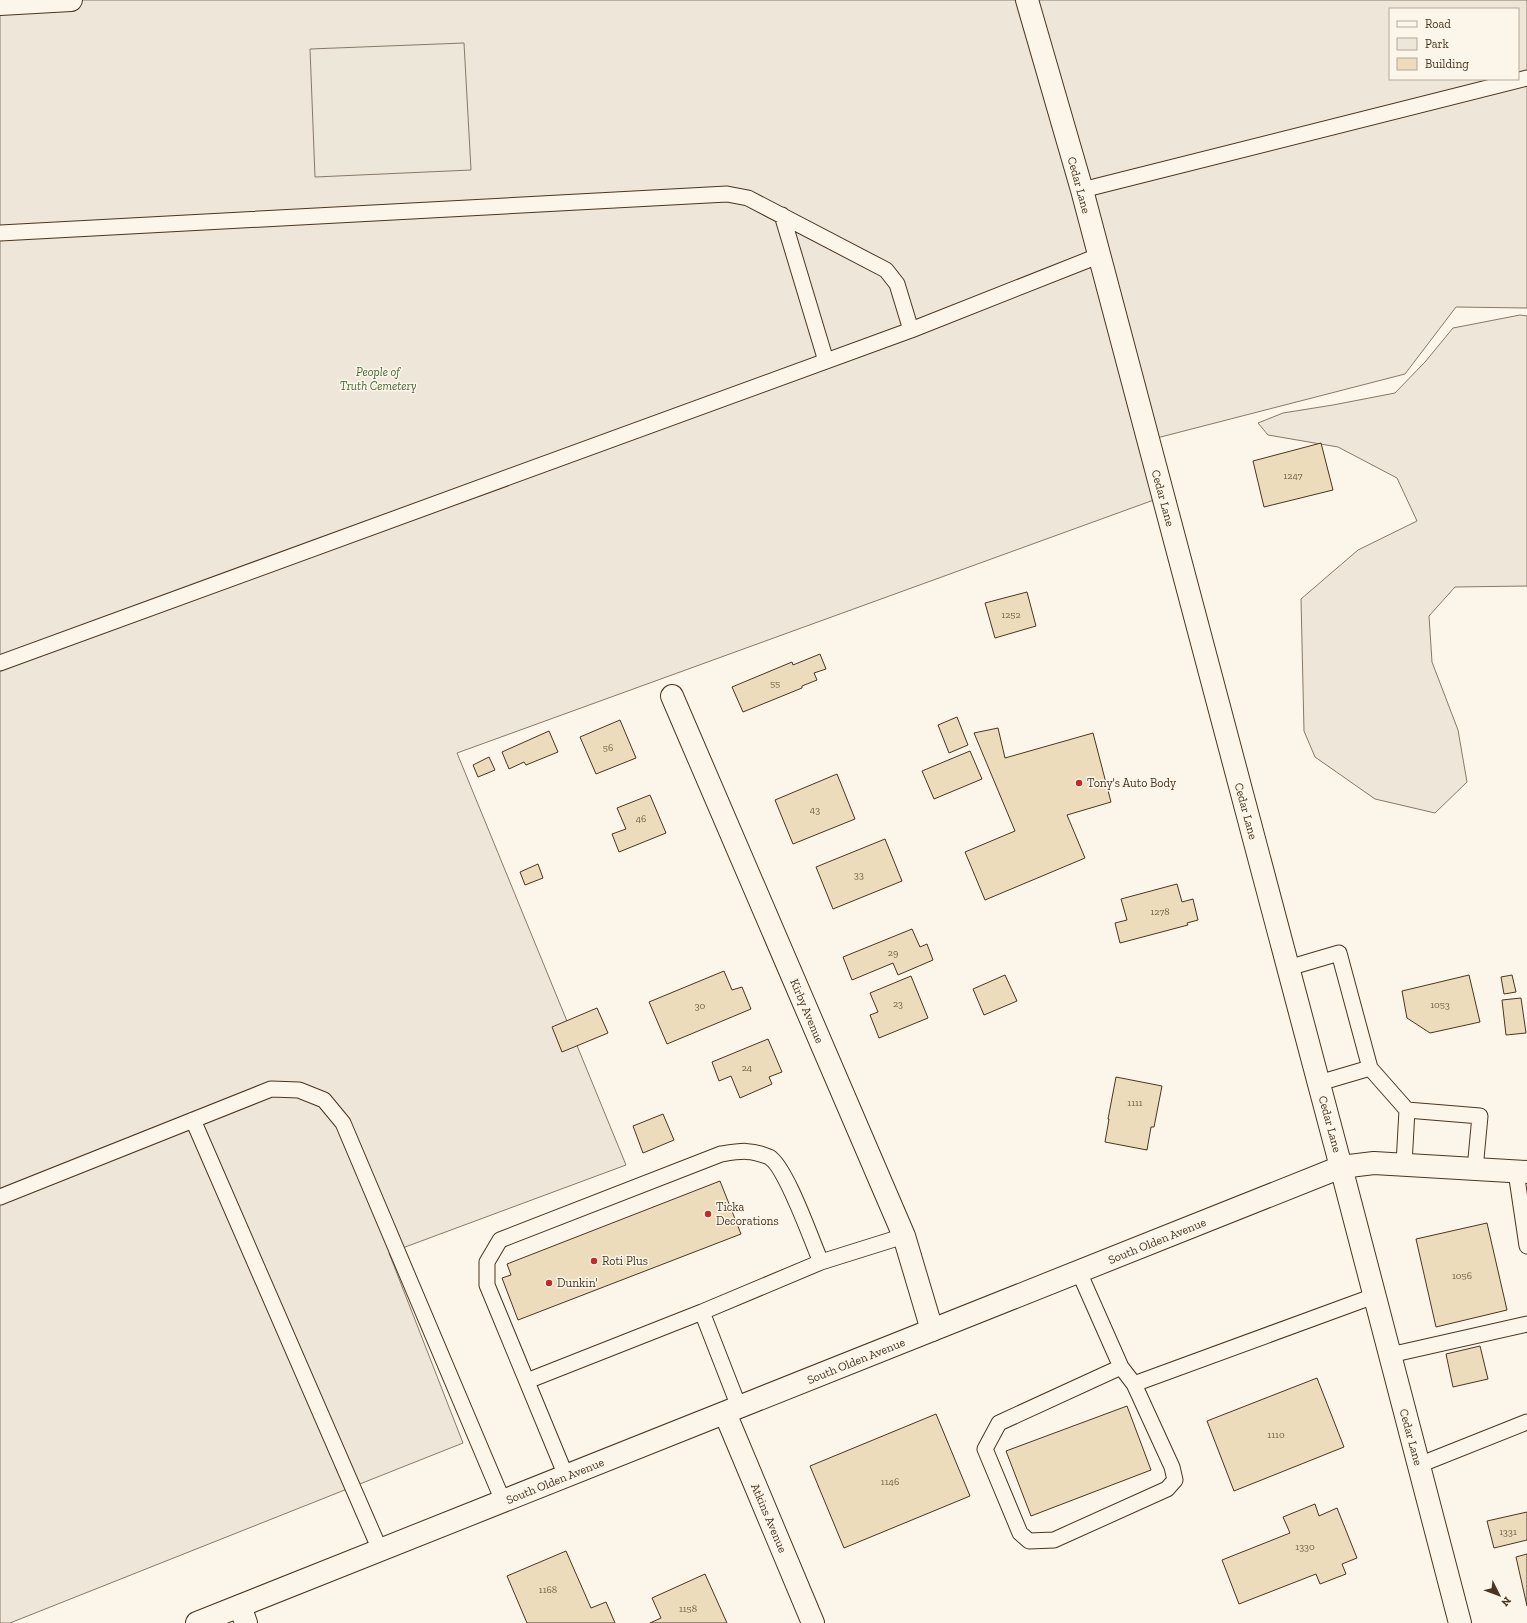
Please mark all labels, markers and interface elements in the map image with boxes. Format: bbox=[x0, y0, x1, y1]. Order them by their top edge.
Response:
legend bbox=[1389, 8, 1519, 80]
text: Road bbox=[1425, 17, 1451, 31]
text: Park bbox=[1425, 37, 1450, 51]
text: Building bbox=[1425, 57, 1469, 71]
street label: Cedar Lane bbox=[1065, 155, 1093, 215]
park label: People of Truth Cemetery bbox=[340, 365, 417, 393]
street label: Cedar Lane bbox=[1149, 468, 1177, 528]
house number: 1247 bbox=[1284, 470, 1303, 482]
house number: 1252 bbox=[1001, 609, 1021, 621]
house number: 55 bbox=[770, 678, 780, 690]
house number: 56 bbox=[603, 742, 613, 754]
place label: Tony's Auto Body bbox=[1087, 776, 1177, 790]
marker: Tony's Auto Body bbox=[1074, 778, 1084, 788]
street label: Cedar Lane bbox=[1232, 781, 1260, 841]
house number: 43 bbox=[810, 804, 820, 816]
house number: 46 bbox=[636, 813, 646, 825]
house number: 33 bbox=[854, 869, 864, 881]
house number: 1278 bbox=[1150, 906, 1170, 918]
house number: 29 bbox=[888, 947, 898, 959]
street label: Kirby Avenue bbox=[787, 977, 827, 1046]
house number: 23 bbox=[893, 998, 903, 1010]
house number: 1053 bbox=[1430, 999, 1450, 1011]
house number: 30 bbox=[695, 1000, 706, 1012]
house number: 24 bbox=[742, 1062, 753, 1074]
street label: Cedar Lane bbox=[1316, 1094, 1344, 1154]
house number: 1111 bbox=[1127, 1097, 1143, 1109]
place label: Ticka Decorations bbox=[716, 1200, 779, 1228]
marker: Ticka Decorations bbox=[703, 1209, 713, 1219]
street label: South Olden Avenue bbox=[1106, 1215, 1208, 1267]
place label: Roti Plus bbox=[602, 1254, 648, 1268]
marker: Roti Plus bbox=[589, 1256, 599, 1266]
house number: 1056 bbox=[1452, 1270, 1472, 1282]
place label: Dunkin' bbox=[557, 1276, 598, 1290]
marker: Dunkin' bbox=[544, 1278, 554, 1288]
street label: South Olden Avenue bbox=[805, 1335, 907, 1387]
street label: Cedar Lane bbox=[1397, 1407, 1425, 1467]
house number: 1110 bbox=[1267, 1429, 1285, 1441]
street label: South Olden Avenue bbox=[504, 1455, 606, 1507]
house number: 1146 bbox=[881, 1476, 899, 1488]
street label: Atkins Avenue bbox=[748, 1481, 790, 1555]
house number: 1331 bbox=[1499, 1526, 1517, 1538]
house number: 1330 bbox=[1295, 1541, 1315, 1553]
north arrow bbox=[1479, 1575, 1519, 1615]
house number: 1168 bbox=[539, 1584, 557, 1596]
text: N bbox=[1498, 1594, 1514, 1609]
house number: 1158 bbox=[679, 1603, 697, 1615]

